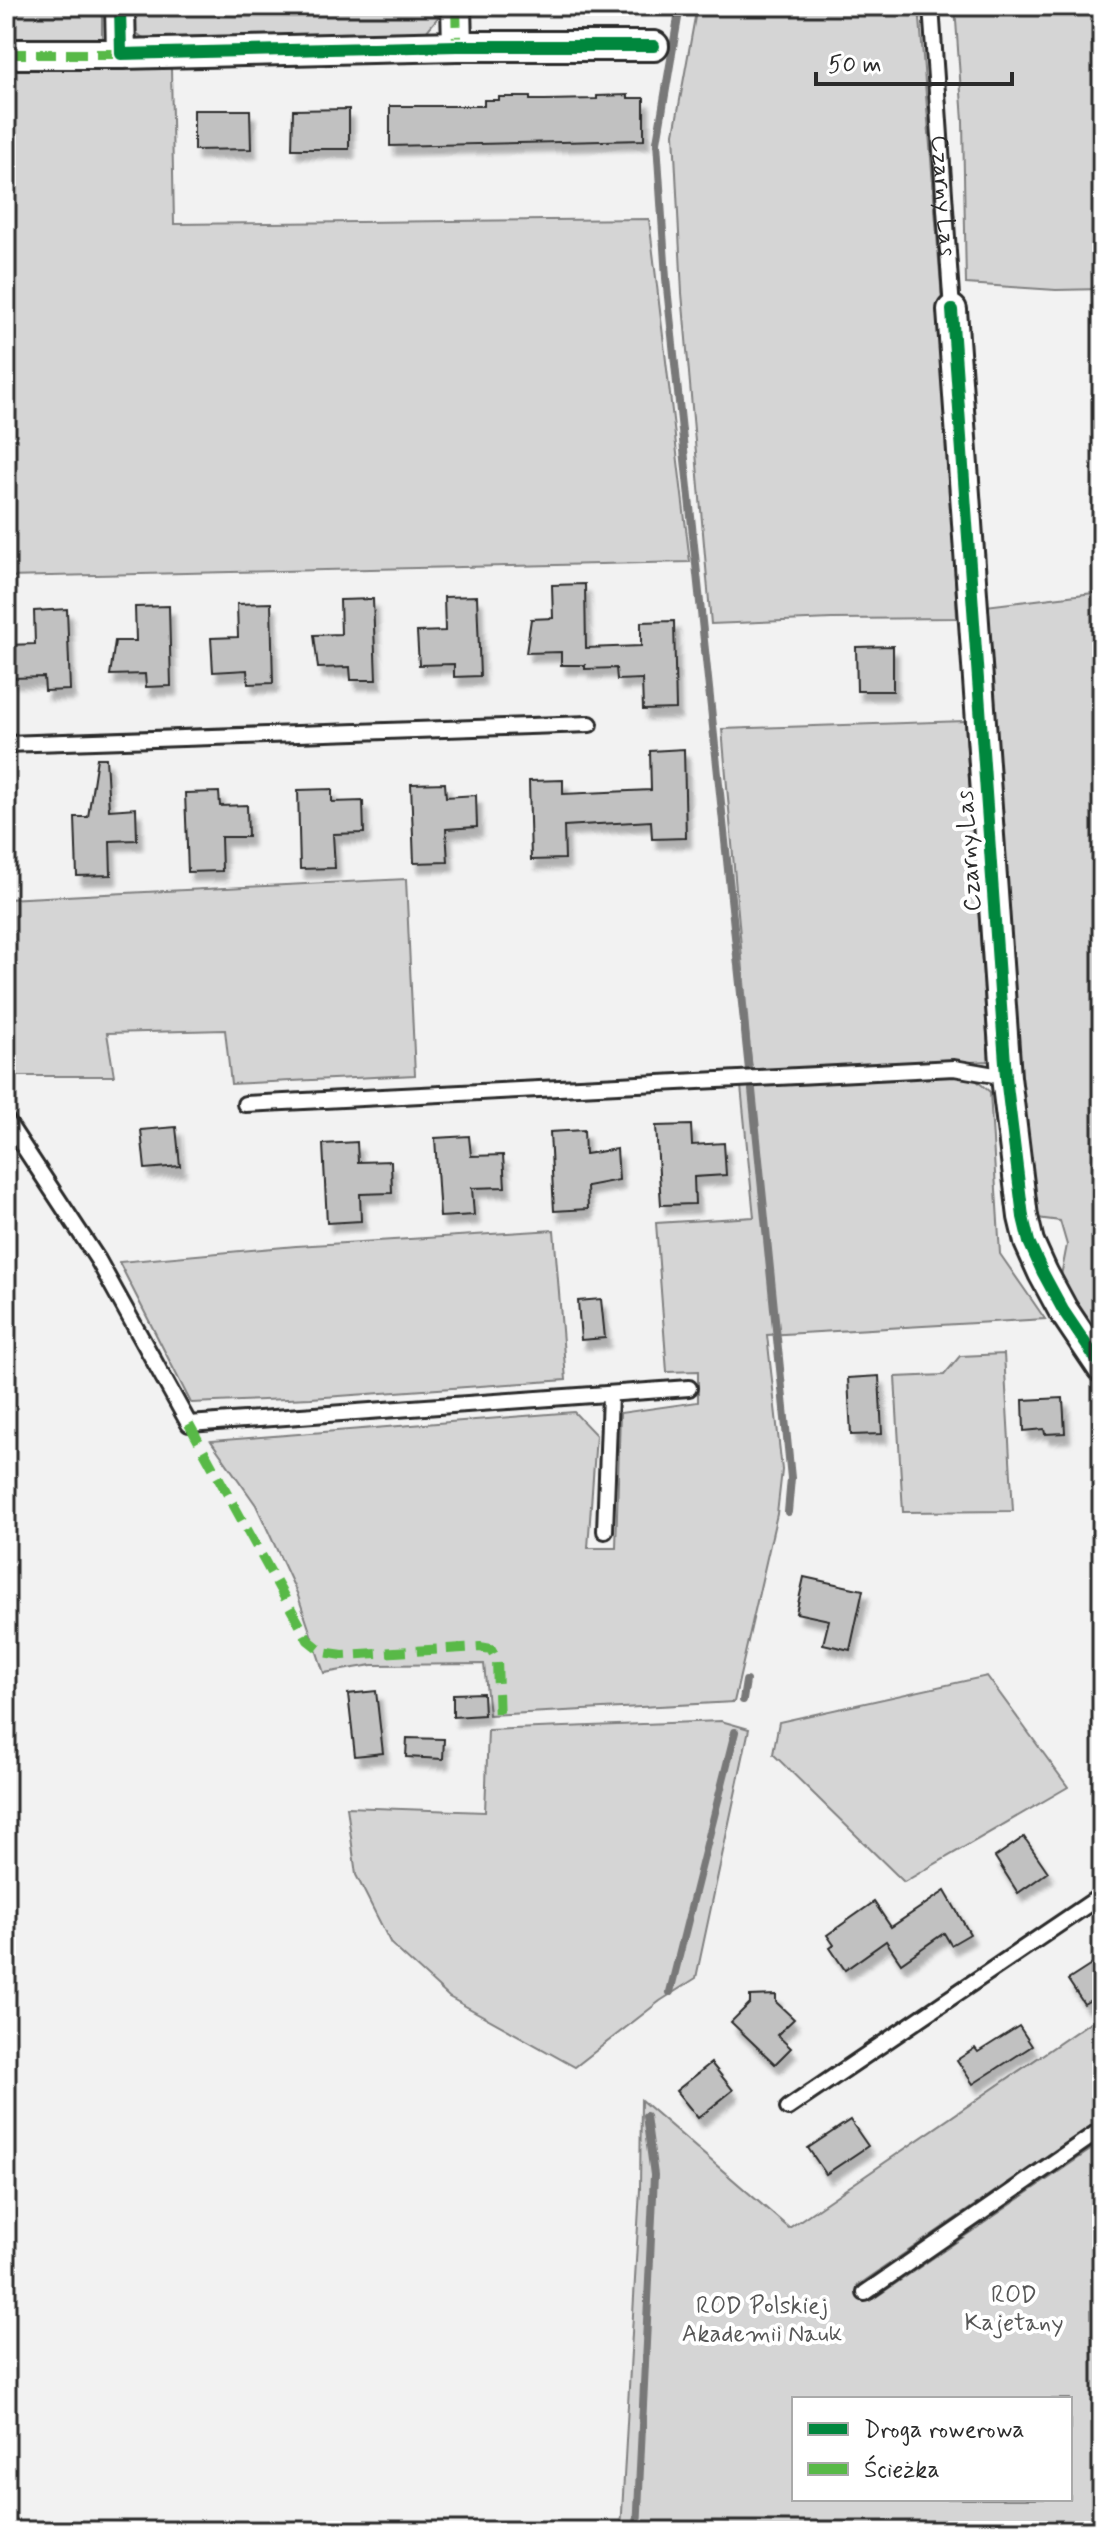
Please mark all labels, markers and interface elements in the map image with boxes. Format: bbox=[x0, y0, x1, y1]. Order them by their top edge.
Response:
scale bar bbox=[816, 36, 1012, 86]
text: 50 m bbox=[828, 50, 882, 81]
street label: Czarny Las bbox=[923, 134, 962, 258]
street label: Czarny Las bbox=[950, 789, 989, 912]
park label: ROD Kajetany bbox=[965, 2280, 1063, 2339]
park label: ROD Polskiej Akademii Nauk bbox=[682, 2291, 842, 2350]
legend bbox=[792, 2397, 1072, 2501]
text: Droga rowerowa bbox=[864, 2415, 1025, 2446]
text: Ścieżka bbox=[864, 2454, 940, 2486]

